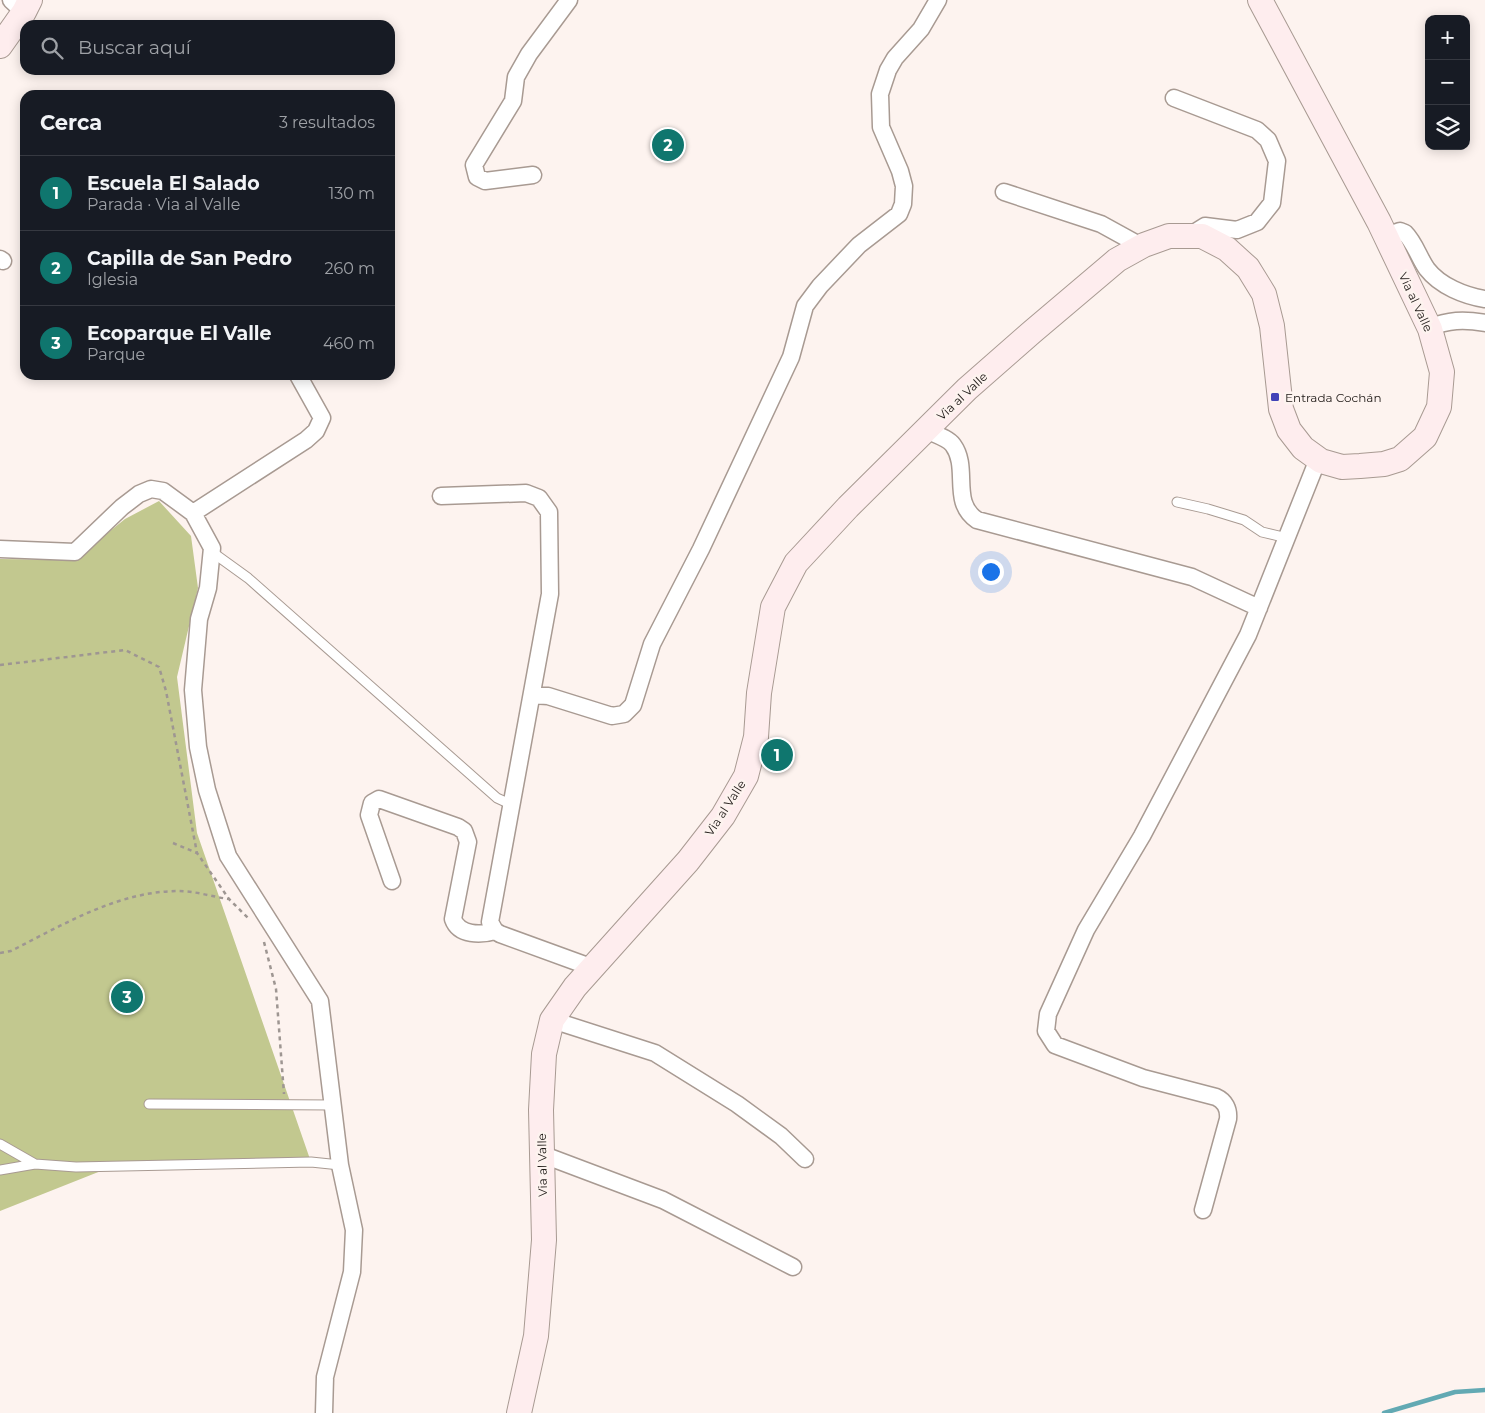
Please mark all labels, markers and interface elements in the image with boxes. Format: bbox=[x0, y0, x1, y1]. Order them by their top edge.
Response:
map controls bbox=[1425, 15, 1470, 150]
button: + bbox=[1425, 15, 1470, 60]
search box bbox=[20, 20, 395, 75]
icon: search bbox=[38, 34, 66, 62]
text: Buscar aquí bbox=[78, 36, 191, 59]
button: − bbox=[1425, 60, 1470, 105]
button: layers bbox=[1425, 105, 1470, 150]
text: Cerca bbox=[40, 110, 102, 135]
text: 3 resultados bbox=[279, 113, 375, 132]
pin: 2 bbox=[652, 126, 684, 164]
text: Escuela El Salado bbox=[87, 172, 260, 195]
text: 1 bbox=[53, 184, 59, 203]
text: 130 m bbox=[328, 184, 375, 203]
text: Parada · Via al Valle bbox=[87, 195, 240, 214]
text: Capilla de San Pedro bbox=[87, 247, 292, 270]
text: 2 bbox=[51, 259, 61, 278]
text: 260 m bbox=[324, 259, 375, 278]
text: Iglesia bbox=[87, 270, 138, 289]
street label: Via al Valle bbox=[1396, 270, 1436, 334]
text: Ecoparque El Valle bbox=[87, 322, 272, 345]
text: 3 bbox=[51, 334, 61, 353]
text: 460 m bbox=[323, 334, 375, 353]
text: Parque bbox=[87, 345, 145, 364]
street label: Via al Valle bbox=[934, 369, 990, 423]
place label: Entrada Cochán bbox=[1285, 390, 1382, 405]
marker: Entrada Cochán bbox=[1269, 391, 1281, 403]
your location bbox=[978, 559, 1004, 585]
pin: 1 bbox=[761, 736, 793, 774]
street label: Via al Valle bbox=[701, 777, 749, 839]
pin: 3 bbox=[111, 978, 143, 1016]
street label: Via al Valle bbox=[534, 1133, 550, 1197]

